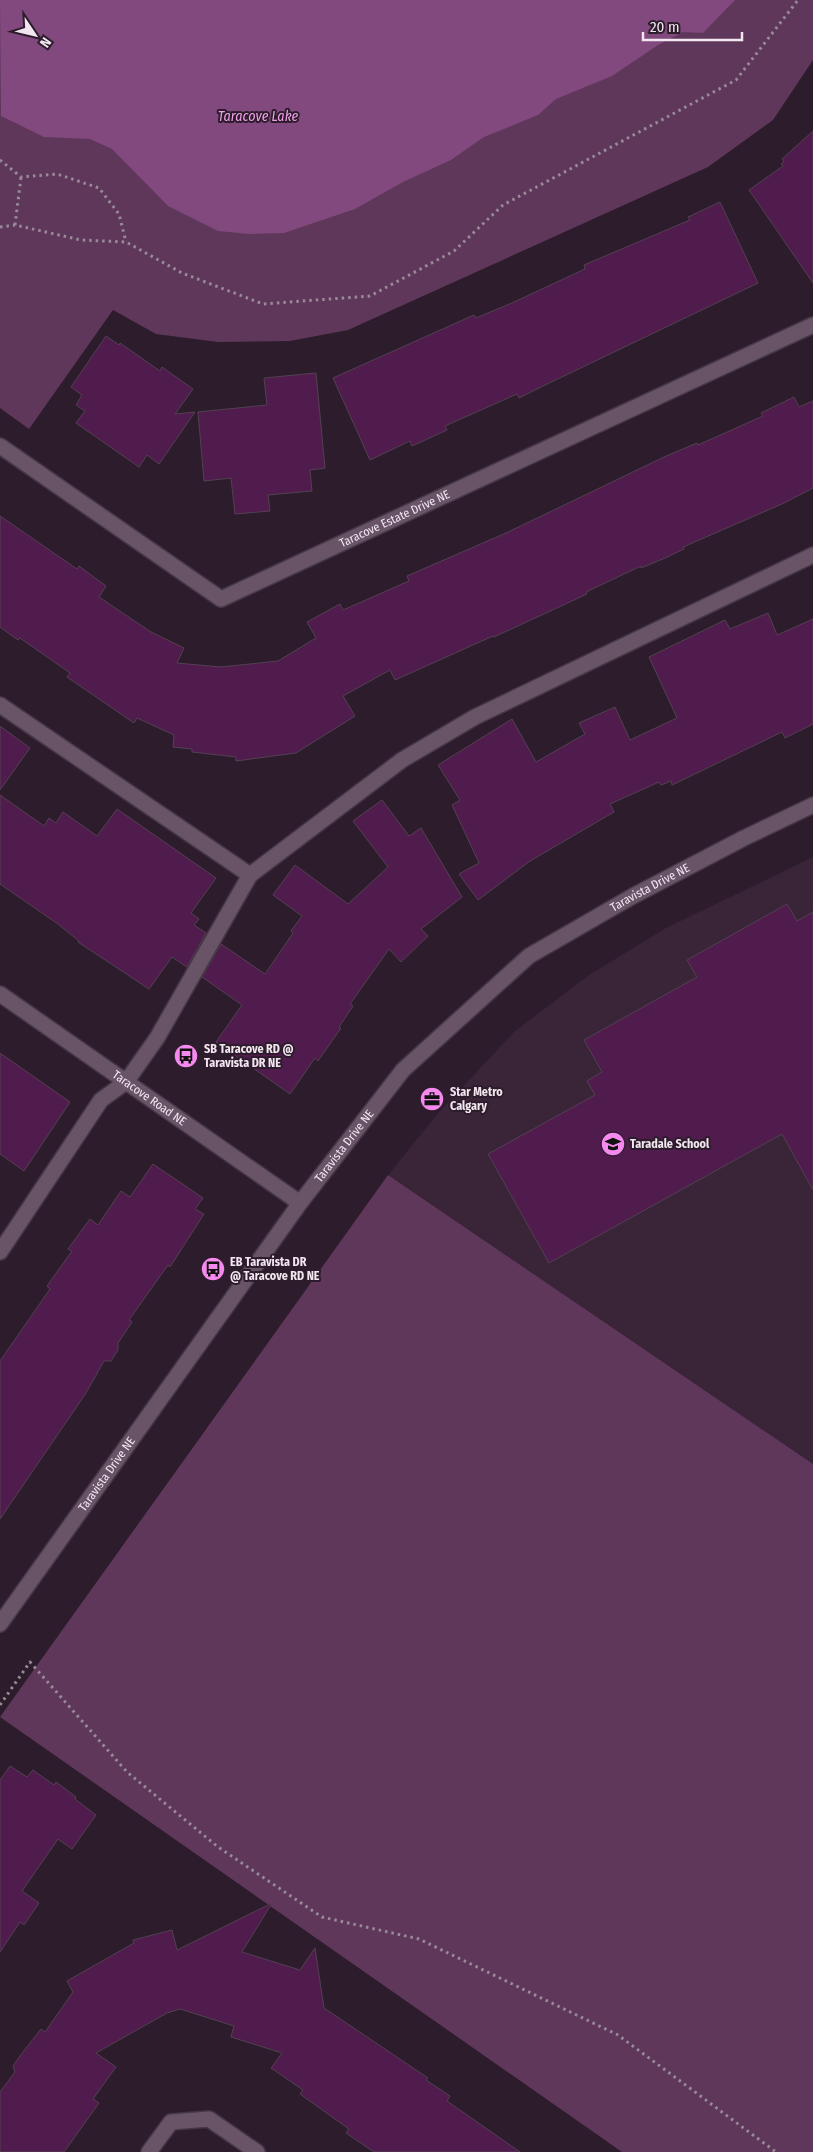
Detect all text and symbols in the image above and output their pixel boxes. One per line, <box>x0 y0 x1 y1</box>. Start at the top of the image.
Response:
north arrow <box>10 10 60 60</box>
scale bar <box>643 10 742 42</box>
text: 20 m <box>650 18 680 36</box>
text: N <box>36 34 55 50</box>
water label: Taracove Lake <box>218 108 299 125</box>
street label: Taracove Estate Drive NE <box>337 487 452 550</box>
street label: Taravista Drive NE <box>608 861 692 915</box>
place label: SB Taracove RD @ Taravista DR NE <box>204 1042 294 1070</box>
bus stop icon: SB Taracove RD @ Taravista DR NE <box>173 1043 199 1069</box>
street label: Taracove Road NE <box>110 1068 189 1129</box>
place label: Star Metro Calgary <box>450 1085 503 1113</box>
office icon: Star Metro Calgary <box>419 1086 445 1112</box>
street label: Taravista Drive NE <box>312 1107 377 1185</box>
school or university icon: Taradale School <box>600 1131 626 1157</box>
place label: Taradale School <box>630 1137 710 1151</box>
place label: EB Taravista DR @ Taracove RD NE <box>230 1255 320 1283</box>
bus stop icon: EB Taravista DR @ Taracove RD NE <box>200 1256 226 1282</box>
street label: Taravista Drive NE <box>76 1434 138 1514</box>

